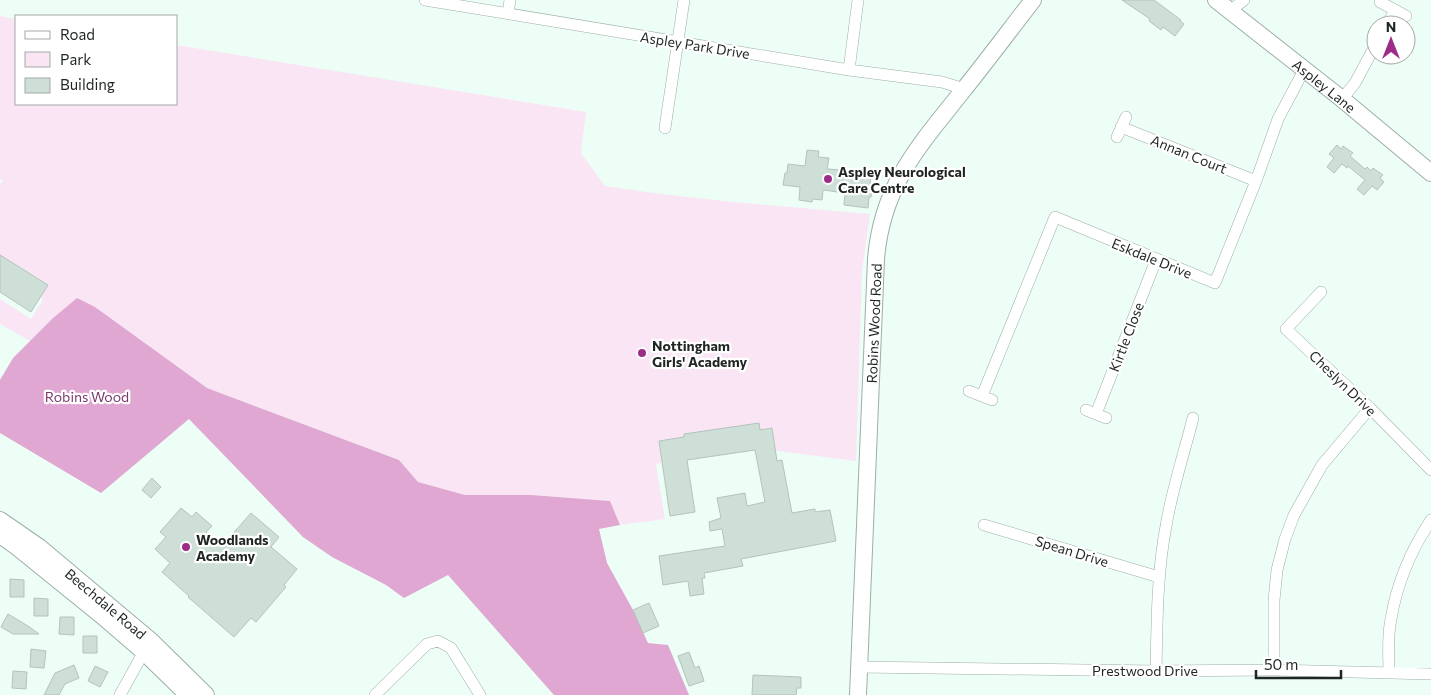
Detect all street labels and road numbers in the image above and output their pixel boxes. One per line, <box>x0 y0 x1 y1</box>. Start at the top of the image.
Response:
street label: Aspley Park Drive <box>639 28 751 62</box>
street label: Aspley Lane <box>1289 55 1359 116</box>
street label: Annan Court <box>1148 131 1230 177</box>
street label: Eskdale Drive <box>1109 234 1195 282</box>
street label: Robins Wood Road <box>862 263 884 384</box>
street label: Kirtle Close <box>1105 300 1147 374</box>
street label: Cheslyn Drive <box>1306 347 1380 419</box>
street label: Spean Drive <box>1033 532 1111 570</box>
street label: Beechdale Road <box>62 564 150 642</box>
street label: Prestwood Drive <box>1092 662 1198 679</box>

